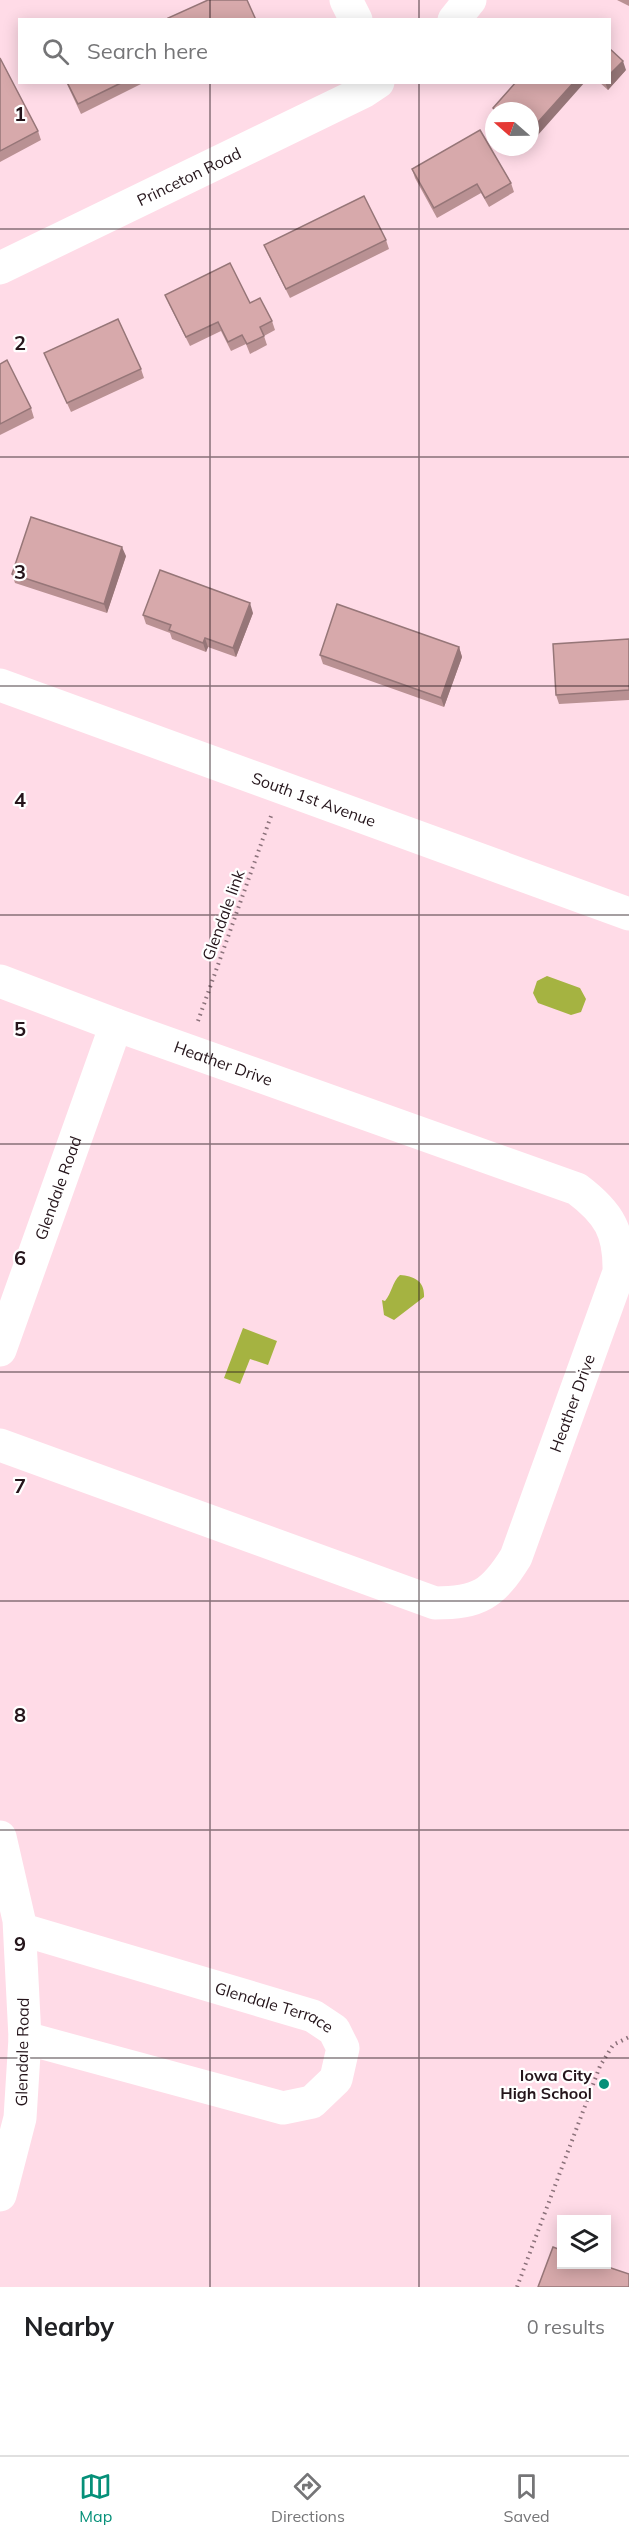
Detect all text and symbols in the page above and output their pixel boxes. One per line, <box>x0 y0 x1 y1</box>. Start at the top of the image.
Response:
search box <box>18 18 611 84</box>
icon: search <box>39 35 72 68</box>
text: Search here <box>87 37 208 65</box>
text: 1 <box>14 101 26 126</box>
north arrow <box>485 102 539 156</box>
street label: Princeton Road <box>134 143 244 210</box>
text: 2 <box>14 330 26 355</box>
text: 3 <box>14 559 26 584</box>
street label: South 1st Avenue <box>249 768 379 831</box>
text: 4 <box>14 787 26 812</box>
street label: Glendale link <box>197 866 249 963</box>
text: 5 <box>14 1016 26 1041</box>
street label: Heather Drive <box>171 1037 275 1090</box>
street label: Glendale Road <box>30 1133 86 1243</box>
text: 6 <box>14 1245 26 1270</box>
street label: Heather Drive <box>545 1351 599 1455</box>
text: 7 <box>14 1473 26 1498</box>
text: 8 <box>14 1702 26 1727</box>
text: 9 <box>14 1931 26 1956</box>
street label: Glendale Terrace <box>213 1977 337 2037</box>
street label: Glendale Road <box>11 1997 33 2107</box>
place label: Iowa City High School <box>500 2065 592 2103</box>
marker: Iowa City High School <box>597 2077 611 2091</box>
map controls <box>557 2215 611 2269</box>
button: layers <box>557 2215 611 2269</box>
text: Nearby <box>24 2310 114 2343</box>
text: 0 results <box>527 2314 605 2339</box>
tab: Map <box>79 2470 112 2526</box>
tab: Directions <box>271 2470 345 2526</box>
tab: Saved <box>504 2470 550 2526</box>

